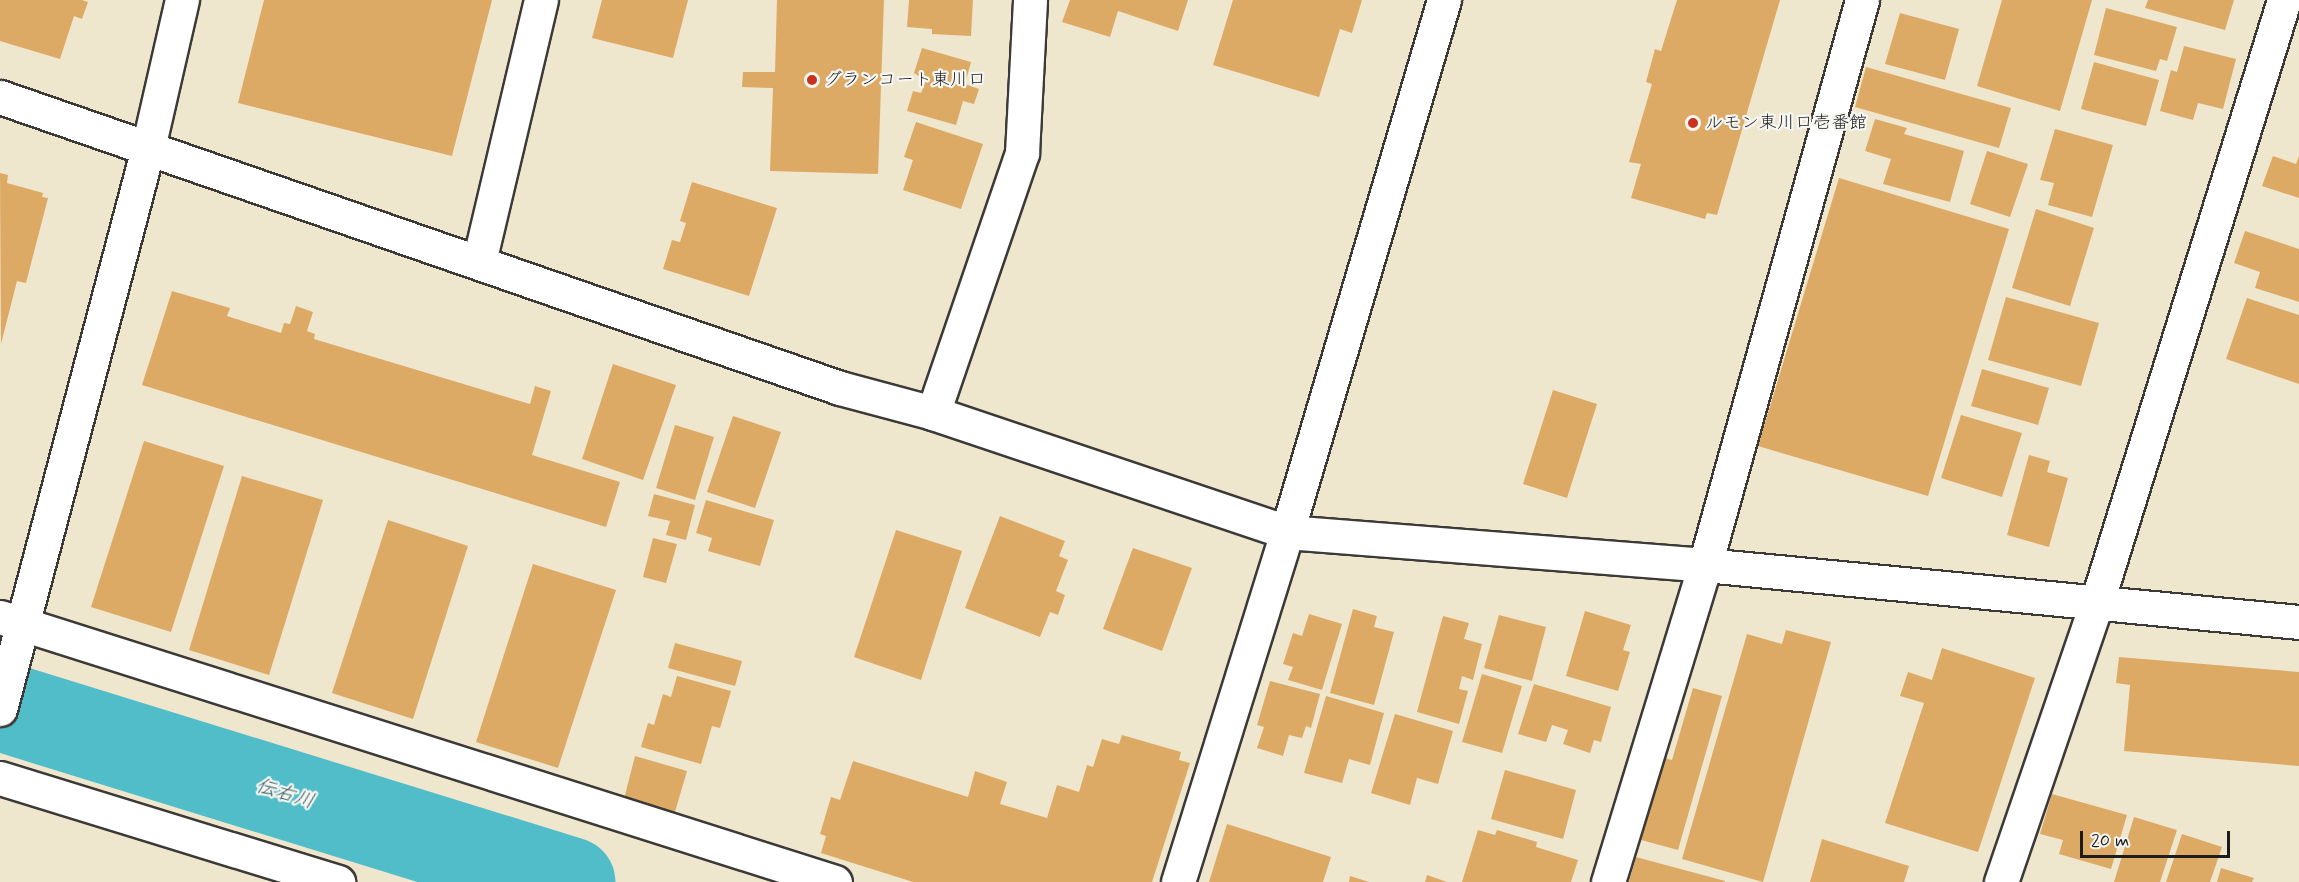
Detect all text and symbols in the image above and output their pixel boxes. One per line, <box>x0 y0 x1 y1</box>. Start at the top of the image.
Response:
place label: グランコート東川口 <box>824 69 986 91</box>
marker: グランコート東川口 <box>805 73 819 87</box>
place label: ルモン東川口壱番館 <box>1705 112 1867 134</box>
marker: ルモン東川口壱番館 <box>1686 116 1700 130</box>
water label: 伝右川 <box>253 774 317 814</box>
scale bar <box>2083 819 2233 857</box>
text: 20 m <box>2091 829 2129 853</box>

